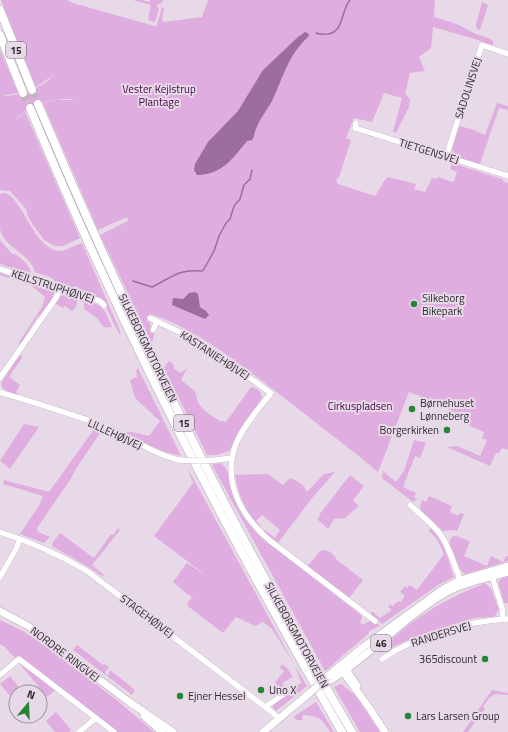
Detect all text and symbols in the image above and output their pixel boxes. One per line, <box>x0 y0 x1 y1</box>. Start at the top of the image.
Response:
road number: 15 <box>6 42 26 58</box>
street label: SADOLINSVEJ <box>451 55 485 121</box>
park label: Vester Kejlstrup Plantage <box>122 81 196 110</box>
street label: TIETGENSVEJ <box>397 134 461 168</box>
street label: KEJLSTRUPHØJVEJ <box>10 265 96 307</box>
place label: Silkeborg Bikepark <box>422 290 465 319</box>
street label: SILKEBORGMOTORVEJEN <box>115 291 181 405</box>
marker: Silkeborg Bikepark <box>409 299 419 309</box>
street label: KASTANIEHØJVEJ <box>177 326 253 384</box>
place label: Børnehuset Lønneberg <box>420 395 474 424</box>
park label: Cirkuspladsen <box>328 398 392 414</box>
marker: Børnehuset Lønneberg <box>407 404 417 414</box>
street label: LILLEHØJVEJ <box>85 415 145 453</box>
road number: 15 <box>174 415 194 431</box>
place label: Borgerkirken <box>380 422 439 438</box>
marker: Borgerkirken <box>442 425 452 435</box>
street label: SILKEBORGMOTORVEJEN <box>261 579 333 691</box>
street label: STAGEHØJVEJ <box>117 590 177 642</box>
street label: RANDERSVEJ <box>409 617 473 651</box>
street label: NORDRE RINGVEJ <box>27 623 103 685</box>
road number: 46 <box>371 635 391 651</box>
place label: 365discount <box>419 651 477 667</box>
marker: 365discount <box>480 654 490 664</box>
place label: Uno X <box>269 682 296 698</box>
north arrow <box>8 684 48 724</box>
marker: Uno X <box>256 685 266 695</box>
text: N <box>25 686 37 703</box>
place label: Ejner Hessel <box>188 688 245 704</box>
marker: Ejner Hessel <box>175 691 185 701</box>
place label: Lars Larsen Group <box>416 708 500 724</box>
marker: Lars Larsen Group <box>403 711 413 721</box>

